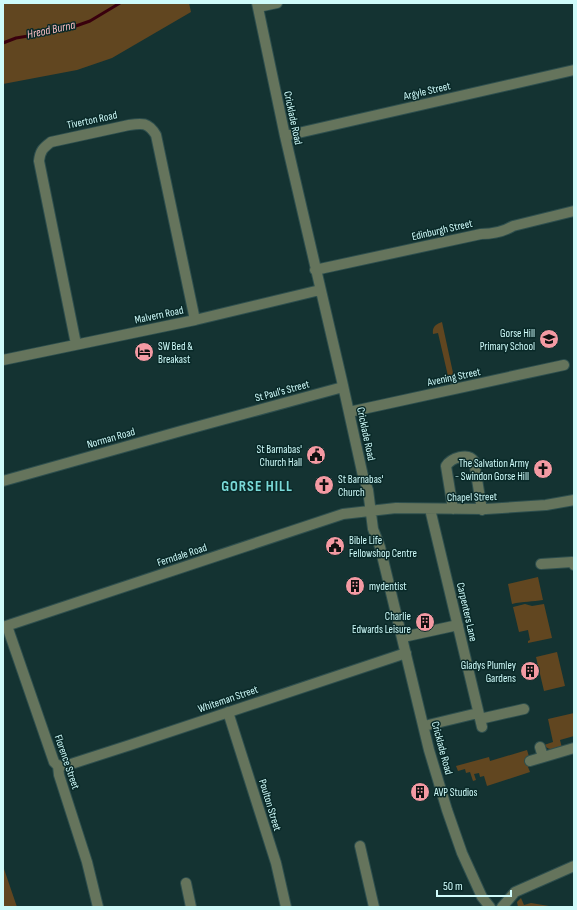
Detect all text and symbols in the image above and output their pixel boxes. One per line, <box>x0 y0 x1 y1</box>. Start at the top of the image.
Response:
water label: Hreod Burna <box>26 18 77 42</box>
street label: Argyle Street <box>401 79 452 103</box>
street label: Cricklade Road <box>281 90 305 146</box>
street label: Tiverton Road <box>66 108 119 132</box>
street label: Edinburgh Street <box>410 217 474 243</box>
street label: Malvern Road <box>134 303 185 326</box>
place label: Gorse Hill Primary School <box>480 327 535 353</box>
school or university icon: Gorse Hill Primary School <box>538 328 560 350</box>
place label: SW Bed & Breakast <box>158 340 193 366</box>
hotel icon: SW Bed & Breakast <box>133 341 155 363</box>
street label: Avening Street <box>425 365 482 389</box>
street label: St Paul's Street <box>253 377 311 405</box>
street label: Cricklade Road <box>354 406 378 462</box>
street label: Norman Road <box>85 425 137 451</box>
place label: St Barnabas' Church Hall <box>256 443 302 469</box>
public building icon: St Barnabas' Church Hall <box>305 444 327 466</box>
place label: The Salvation Army - Swindon Gorse Hill <box>455 457 530 483</box>
church icon: The Salvation Army - Swindon Gorse Hill <box>532 458 554 480</box>
place label: St Barnabas' Church <box>338 473 384 499</box>
church icon: St Barnabas' Church <box>313 474 335 496</box>
district label: GORSE HILL <box>221 477 293 496</box>
street label: Chapel Street <box>447 490 498 504</box>
place label: Bible Life Fellowshop Centre <box>349 534 417 560</box>
public building icon: Bible Life Fellowshop Centre <box>324 535 346 557</box>
street label: Ferndale Road <box>155 541 209 569</box>
building icon: mydentist <box>344 575 366 597</box>
place label: mydentist <box>369 580 407 593</box>
street label: Carpenters Lane <box>454 581 480 643</box>
place label: Charlie Edwards Leisure <box>352 610 411 636</box>
building icon: Charlie Edwards Leisure <box>414 611 436 633</box>
place label: Gladys Plumley Gardens <box>461 659 517 685</box>
building icon: Gladys Plumley Gardens <box>519 660 541 682</box>
street label: Whiteman Street <box>196 682 260 715</box>
street label: Cricklade Road <box>429 720 455 776</box>
street label: Florence Street <box>52 733 83 792</box>
street label: Poulton Street <box>256 778 284 833</box>
building icon: AVP Studios <box>409 781 431 803</box>
place label: AVP Studios <box>433 786 478 799</box>
scale bar <box>437 872 511 898</box>
text: 50 m <box>443 879 463 894</box>

